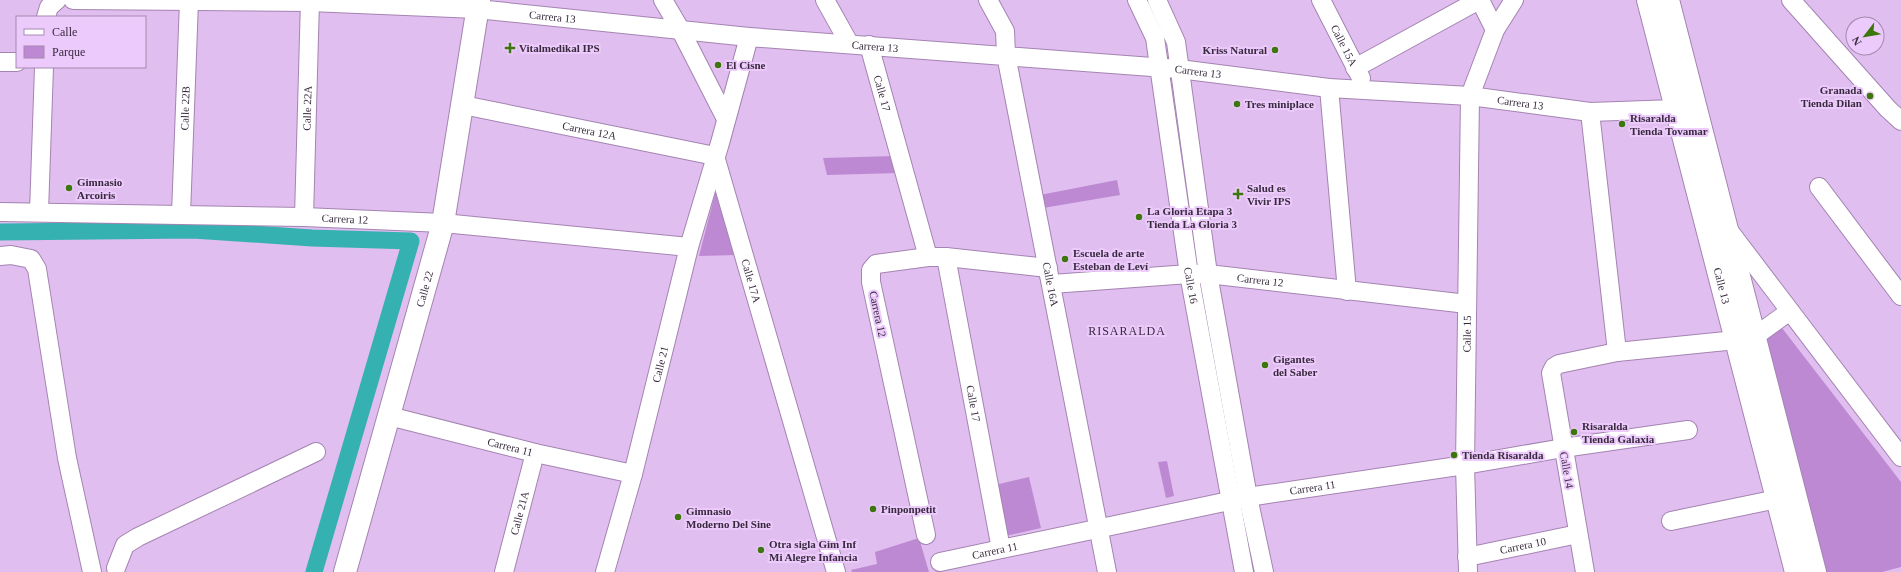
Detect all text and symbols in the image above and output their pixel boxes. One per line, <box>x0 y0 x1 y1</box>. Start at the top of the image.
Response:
street label: Carrera 13 <box>529 8 577 25</box>
legend <box>16 16 146 68</box>
north arrow <box>1845 16 1885 56</box>
street label: Calle 15A <box>1329 23 1360 68</box>
text: Calle <box>52 25 77 39</box>
text: N <box>1849 35 1864 48</box>
street label: Carrera 13 <box>851 39 899 54</box>
marker: Vitalmedikal IPS <box>504 42 516 54</box>
place label: Vitalmedikal IPS <box>519 42 600 54</box>
place label: Kriss Natural <box>1203 44 1267 56</box>
text: Parque <box>52 45 85 59</box>
marker: Kriss Natural <box>1270 45 1280 55</box>
place label: El Cisne <box>726 59 766 71</box>
marker: El Cisne <box>713 60 723 70</box>
street label: Carrera 13 <box>1174 63 1223 80</box>
street label: Calle 17 <box>872 74 893 113</box>
place label: Granada Tienda Dilan <box>1801 84 1862 109</box>
street label: Calle 22A <box>300 85 314 131</box>
street label: Calle 22B <box>178 86 192 130</box>
marker: Granada Tienda Dilan <box>1865 91 1875 101</box>
street label: Carrera 13 <box>1496 94 1545 112</box>
place label: Tres miniplace <box>1245 98 1314 110</box>
marker: Tres miniplace <box>1232 99 1242 109</box>
place label: Risaralda Tienda Tovamar <box>1630 112 1708 137</box>
street label: Carrera 12A <box>561 119 617 142</box>
marker: Risaralda Tienda Tovamar <box>1617 119 1627 129</box>
place label: Gimnasio Arcoiris <box>77 176 123 201</box>
place label: Salud es Vivir IPS <box>1247 182 1291 207</box>
marker: Gimnasio Arcoiris <box>64 183 74 193</box>
marker: Salud es Vivir IPS <box>1232 188 1244 200</box>
place label: La Gloria Etapa 3 Tienda La Gloria 3 <box>1147 205 1237 230</box>
street label: Carrera 12 <box>321 212 369 226</box>
marker: La Gloria Etapa 3 Tienda La Gloria 3 <box>1134 212 1144 222</box>
place label: Escuela de arte Esteban de Leví <box>1073 247 1149 272</box>
marker: Escuela de arte Esteban de Leví <box>1060 254 1070 264</box>
street label: Calle 17A <box>739 258 763 304</box>
street label: Calle 16A <box>1041 261 1061 308</box>
street label: Calle 16 <box>1182 266 1200 305</box>
street label: Calle 13 <box>1711 266 1732 305</box>
street label: Calle 22 <box>414 270 435 308</box>
street label: Carrera 12 <box>1236 271 1284 289</box>
street label: Carrera 12 <box>867 290 889 338</box>
street label: Calle 15 <box>1461 315 1473 353</box>
district label: RISARALDA <box>1088 324 1166 338</box>
street label: Calle 21 <box>650 345 670 384</box>
place label: Gigantes del Saber <box>1273 353 1317 378</box>
marker: Gigantes del Saber <box>1260 360 1270 370</box>
street label: Calle 17 <box>964 384 983 423</box>
place label: Risaralda Tienda Galaxia <box>1582 420 1655 445</box>
marker: Risaralda Tienda Galaxia <box>1569 427 1579 437</box>
street label: Carrera 11 <box>486 435 534 458</box>
place label: Tienda Risaralda <box>1462 449 1544 461</box>
marker: Tienda Risaralda <box>1449 450 1459 460</box>
street label: Calle 14 <box>1558 451 1576 490</box>
street label: Carrera 11 <box>1289 478 1336 497</box>
street label: Calle 21A <box>508 490 531 536</box>
place label: Pinponpetit <box>881 503 936 515</box>
marker: Pinponpetit <box>868 504 878 514</box>
place label: Gimnasio Moderno Del Sine <box>686 505 771 530</box>
marker: Gimnasio Moderno Del Sine <box>673 512 683 522</box>
street label: Carrera 10 <box>1499 535 1547 556</box>
place label: Otra sigla Gim Inf Mi Alegre Infancia <box>769 538 858 563</box>
street label: Carrera 11 <box>971 540 1019 561</box>
marker: Otra sigla Gim Inf Mi Alegre Infancia <box>756 545 766 555</box>

